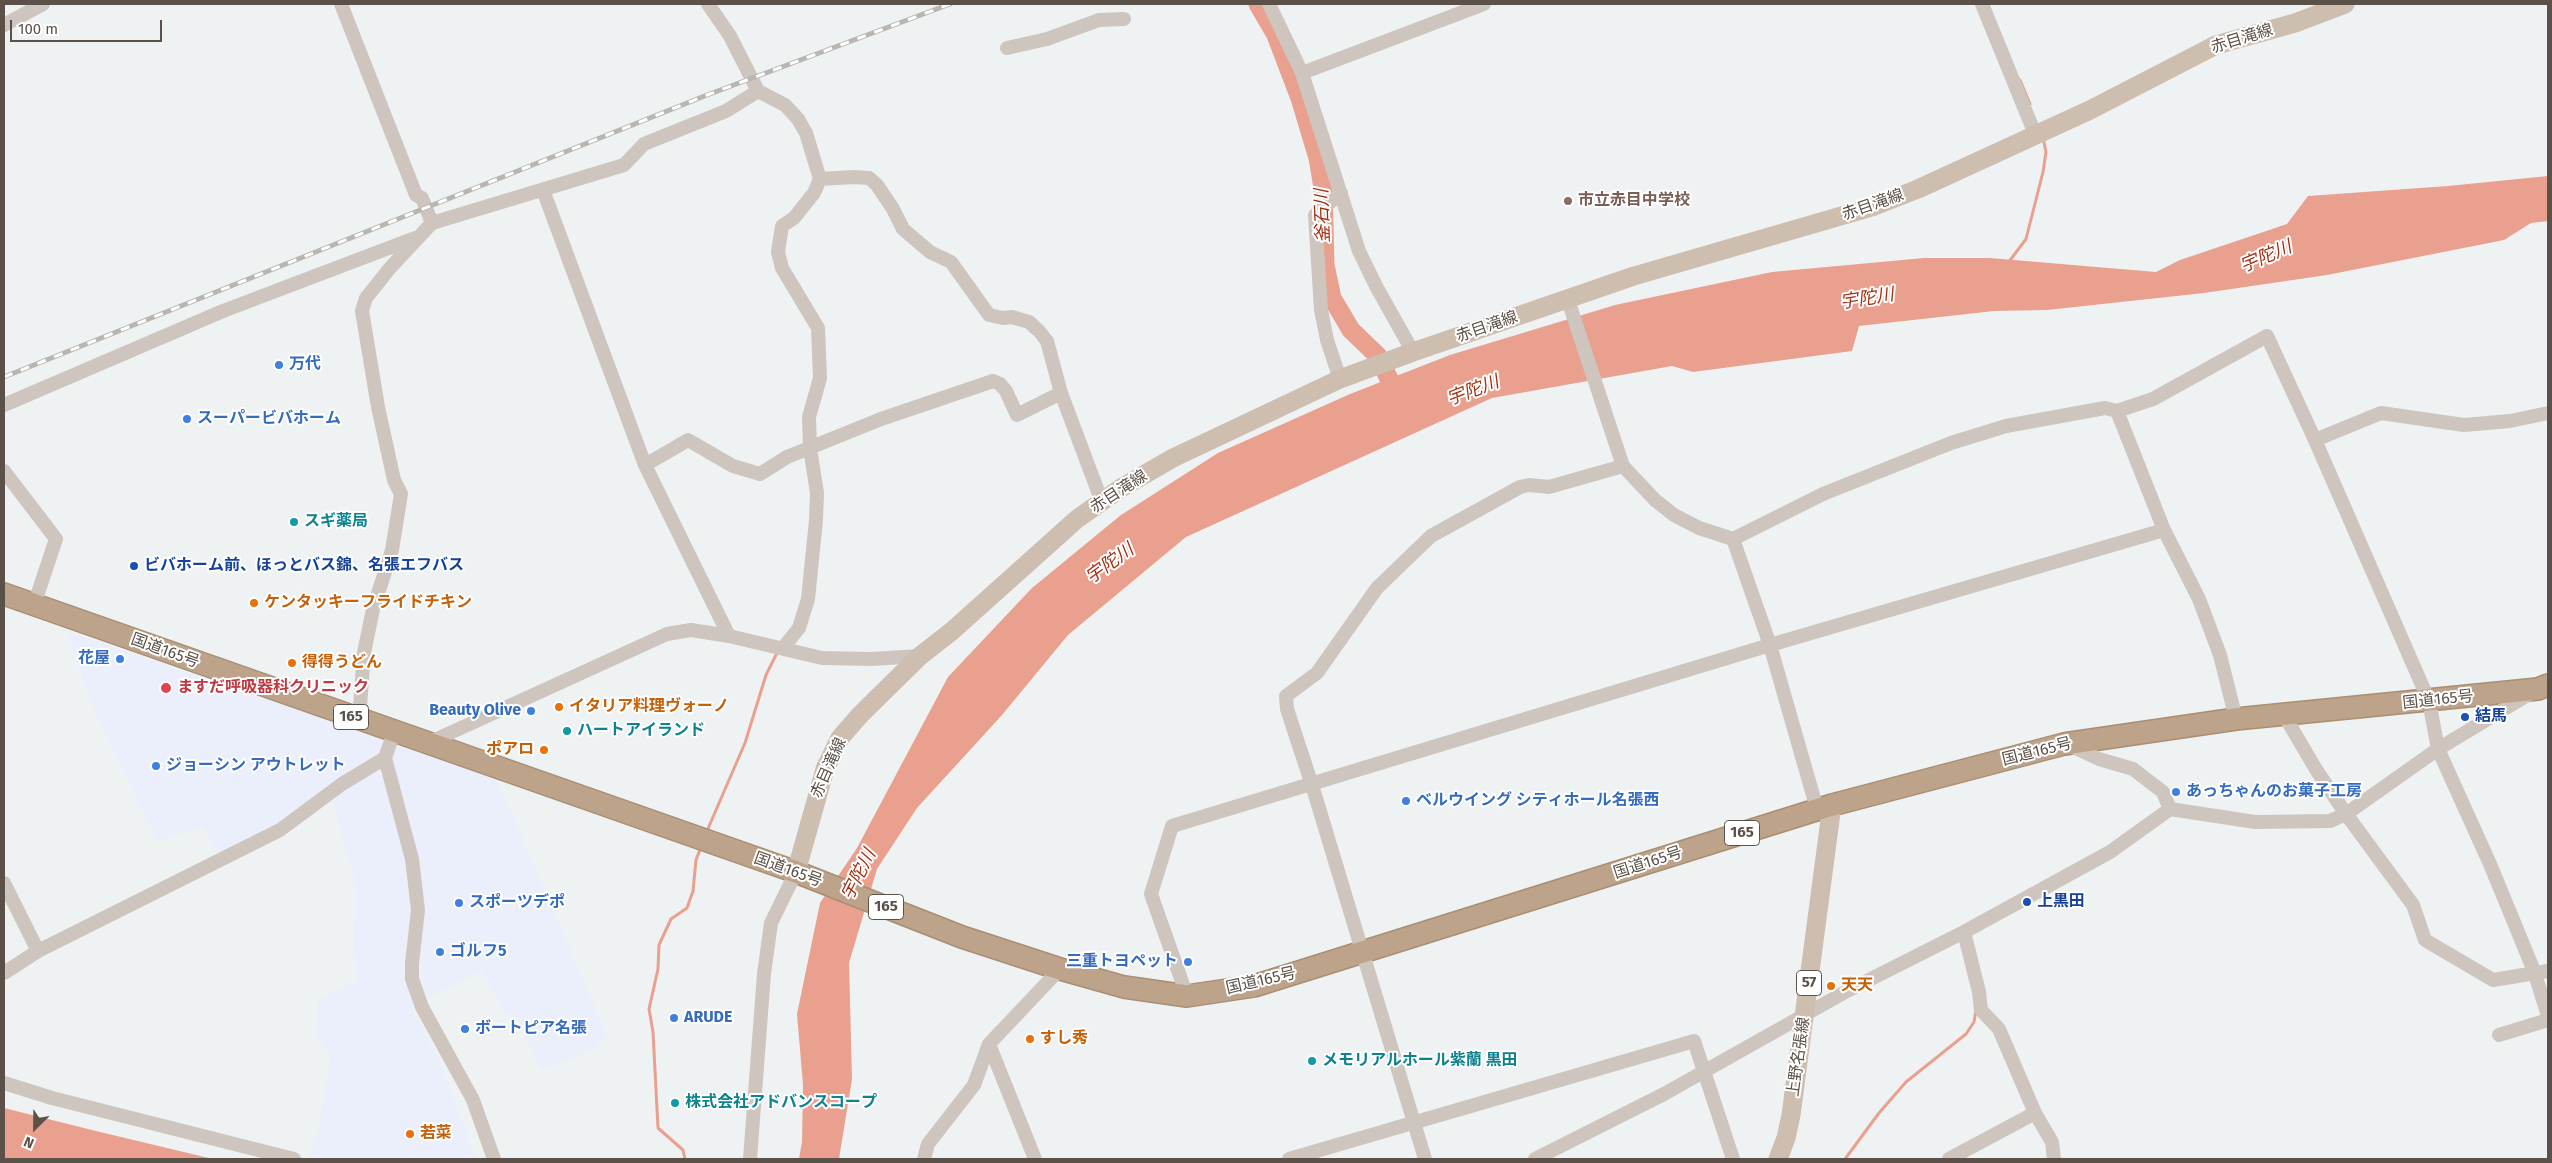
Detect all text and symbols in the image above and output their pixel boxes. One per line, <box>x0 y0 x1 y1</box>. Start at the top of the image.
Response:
scale bar <box>12 10 165 42</box>
text: 100 m <box>18 20 58 38</box>
street label: 赤目滝線 <box>2209 20 2275 58</box>
street label: 赤目滝線 <box>1840 186 1906 224</box>
water label: 釜石川 <box>1311 189 1335 243</box>
place label: 市立赤目中学校 <box>1578 191 1690 211</box>
marker: 市立赤目中学校 <box>1562 195 1574 207</box>
water label: 宇陀川 <box>2237 237 2295 277</box>
water label: 宇陀川 <box>1839 284 1895 314</box>
street label: 赤目滝線 <box>1454 308 1520 346</box>
place label: 万代 <box>289 355 321 375</box>
marker: 万代 <box>273 359 285 371</box>
water label: 宇陀川 <box>1444 371 1502 411</box>
place label: スーパービバホーム <box>197 409 341 429</box>
marker: スーパービバホーム <box>181 413 193 425</box>
street label: 赤目滝線 <box>1087 467 1151 517</box>
place label: スギ薬局 <box>304 512 368 532</box>
marker: スギ薬局 <box>288 516 300 528</box>
water label: 宇陀川 <box>1082 539 1138 589</box>
place label: ビバホーム前、ほっとバス錦、名張エフバス <box>144 556 464 576</box>
marker: ビバホーム前、ほっとバス錦、名張エフバス <box>128 560 140 572</box>
place label: ケンタッキーフライドチキン <box>264 593 472 613</box>
marker: ケンタッキーフライドチキン <box>248 597 260 609</box>
street label: 国道165号 <box>128 630 202 672</box>
place label: 花屋 <box>78 649 110 669</box>
marker: 花屋 <box>114 653 126 665</box>
place label: 得得うどん <box>302 653 382 673</box>
marker: 得得うどん <box>286 657 298 669</box>
place label: ますだ呼吸器科クリニック <box>177 678 369 698</box>
marker: ますだ呼吸器科クリニック <box>159 681 173 695</box>
street label: 国道165号 <box>2401 687 2475 713</box>
place label: イタリア料理ヴォーノ <box>569 697 729 717</box>
place label: Beauty Olive <box>429 701 521 721</box>
marker: イタリア料理ヴォーノ <box>553 701 565 713</box>
road number: 165 <box>334 704 368 730</box>
marker: Beauty Olive <box>525 705 537 717</box>
place label: 結馬 <box>2475 707 2507 727</box>
marker: 結馬 <box>2459 711 2471 723</box>
place label: ハートアイランド <box>577 721 705 741</box>
marker: ハートアイランド <box>561 725 573 737</box>
street label: 国道165号 <box>2000 734 2074 770</box>
street label: 赤目滝線 <box>807 735 851 801</box>
place label: ポアロ <box>486 740 534 760</box>
marker: ポアロ <box>538 744 550 756</box>
place label: ジョーシン アウトレット <box>166 756 346 776</box>
marker: ジョーシン アウトレット <box>150 760 162 772</box>
place label: あっちゃんのお菓子工房 <box>2186 782 2362 802</box>
marker: あっちゃんのお菓子工房 <box>2170 786 2182 798</box>
place label: ベルウイング シティホール名張西 <box>1416 791 1660 811</box>
marker: ベルウイング シティホール名張西 <box>1400 795 1412 807</box>
road number: 165 <box>1724 820 1760 846</box>
street label: 国道165号 <box>1611 843 1685 883</box>
water label: 宇陀川 <box>837 846 881 904</box>
street label: 国道165号 <box>751 849 825 891</box>
place label: 上黒田 <box>2037 892 2085 912</box>
place label: スポーツデポ <box>469 893 565 913</box>
road number: 165 <box>868 894 904 920</box>
marker: 上黒田 <box>2021 896 2033 908</box>
marker: スポーツデポ <box>453 897 465 909</box>
place label: ゴルフ5 <box>450 942 507 962</box>
marker: ゴルフ5 <box>434 946 446 958</box>
place label: 三重トヨペット <box>1066 952 1178 972</box>
marker: 三重トヨペット <box>1182 956 1194 968</box>
street label: 国道165号 <box>1224 964 1298 998</box>
road number: 57 <box>1796 970 1822 996</box>
place label: 天天 <box>1841 976 1873 996</box>
marker: 天天 <box>1825 980 1837 992</box>
place label: ARUDE <box>684 1008 732 1028</box>
marker: ARUDE <box>668 1012 680 1024</box>
street label: 上野名張線 <box>1784 1016 1814 1098</box>
place label: ボートピア名張 <box>475 1019 587 1039</box>
marker: ボートピア名張 <box>459 1023 471 1035</box>
place label: すし秀 <box>1040 1029 1088 1049</box>
marker: すし秀 <box>1024 1033 1036 1045</box>
place label: メモリアルホール紫蘭 黒田 <box>1322 1051 1518 1071</box>
marker: メモリアルホール紫蘭 黒田 <box>1306 1055 1318 1067</box>
place label: 株式会社アドバンスコープ <box>685 1093 877 1113</box>
marker: 株式会社アドバンスコープ <box>669 1097 681 1109</box>
north arrow <box>10 1103 60 1153</box>
place label: 若菜 <box>420 1124 452 1144</box>
marker: 若菜 <box>404 1128 416 1140</box>
text: N <box>21 1133 37 1152</box>

